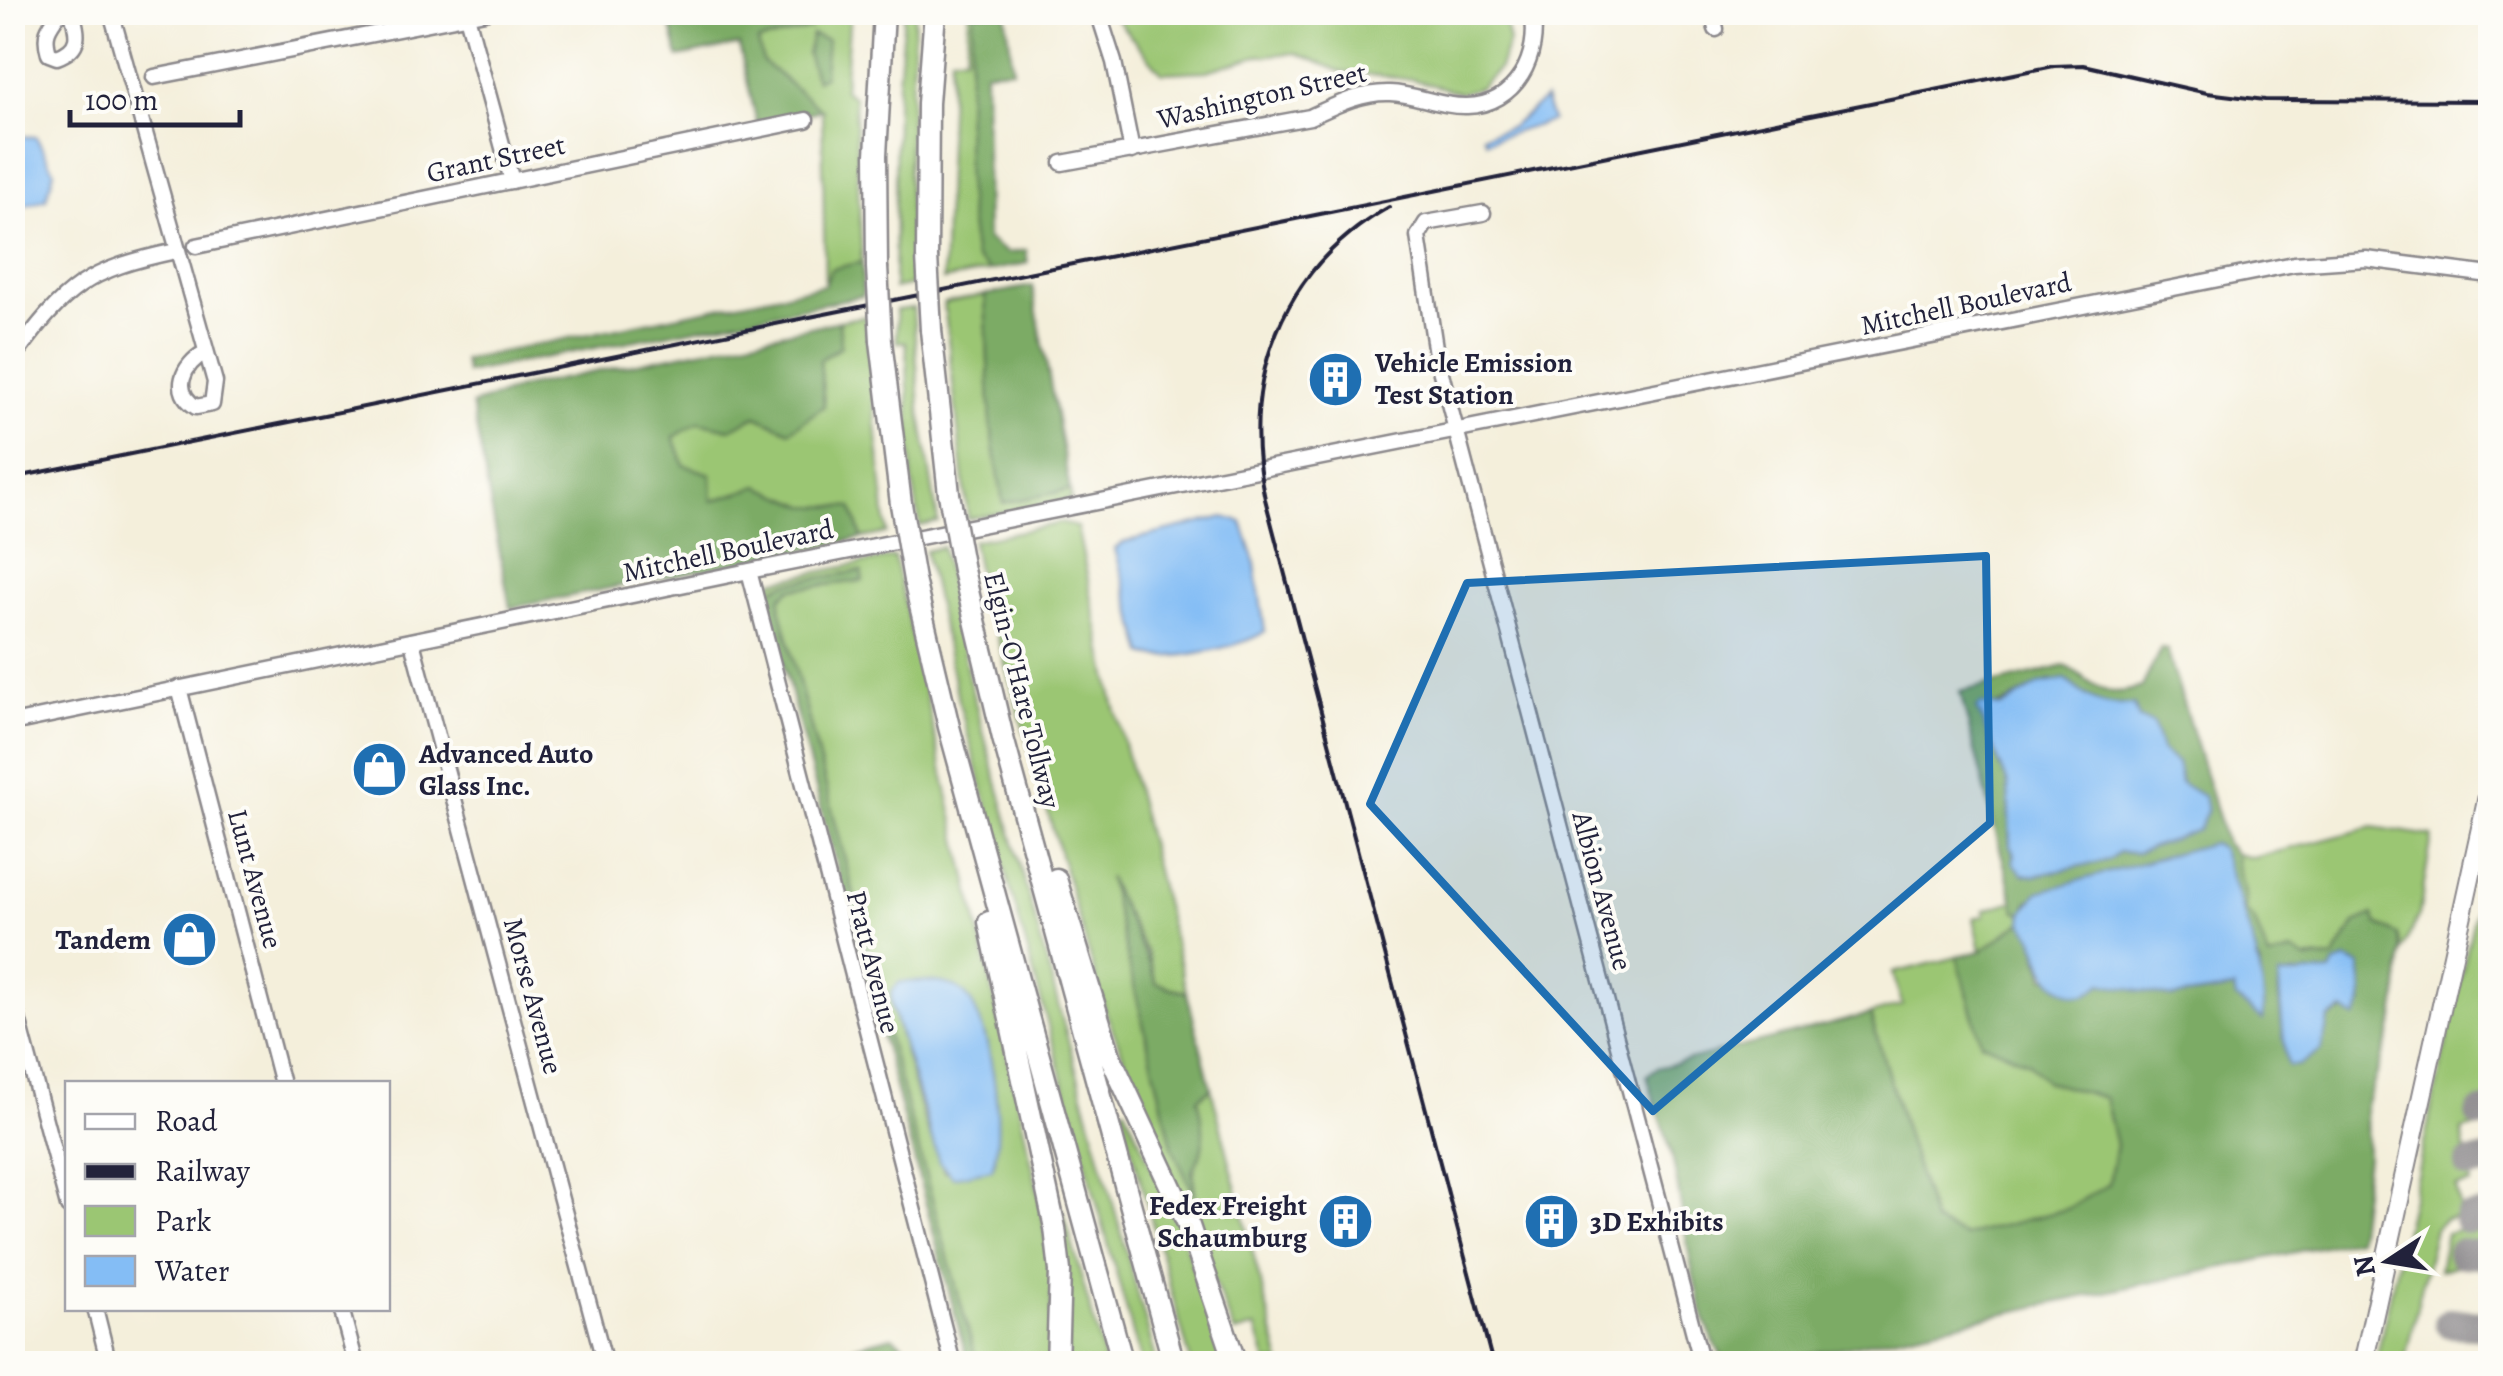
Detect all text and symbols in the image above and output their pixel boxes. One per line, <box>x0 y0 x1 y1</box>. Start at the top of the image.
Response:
street label: Washington Street <box>1153 53 1370 139</box>
scale bar <box>70 65 240 127</box>
text: 100 m <box>85 80 158 120</box>
street label: Grant Street <box>423 126 569 192</box>
street label: Mitchell Boulevard <box>1857 263 2076 345</box>
place label: Vehicle Emission Test Station <box>1374 344 1573 414</box>
building icon: Vehicle Emission Test Station <box>1306 349 1366 409</box>
street label: Mitchell Boulevard <box>619 510 838 592</box>
street label: Elgin-O'Hare Tollway <box>974 568 1070 813</box>
place label: Advanced Auto Glass Inc. <box>418 735 593 805</box>
shop icon: Advanced Auto Glass Inc. <box>350 740 410 800</box>
street label: Lunt Avenue <box>218 805 292 953</box>
street label: Albion Avenue <box>1562 806 1641 975</box>
street label: Pratt Avenue <box>837 887 909 1037</box>
shop icon: Tandem <box>160 910 220 970</box>
street label: Morse Avenue <box>494 914 572 1078</box>
place label: Tandem <box>55 921 151 959</box>
legend <box>65 1081 390 1311</box>
text: Road <box>155 1101 218 1141</box>
text: Railway <box>155 1151 251 1191</box>
place label: Fedex Freight Schaumburg <box>1149 1187 1308 1257</box>
building icon: Fedex Freight Schaumburg <box>1316 1192 1376 1252</box>
building icon: 3D Exhibits <box>1521 1192 1581 1252</box>
text: Park <box>155 1201 211 1241</box>
place label: 3D Exhibits <box>1590 1203 1724 1241</box>
north arrow <box>2338 1211 2438 1311</box>
text: Water <box>154 1251 229 1291</box>
text: N <box>2344 1252 2385 1280</box>

